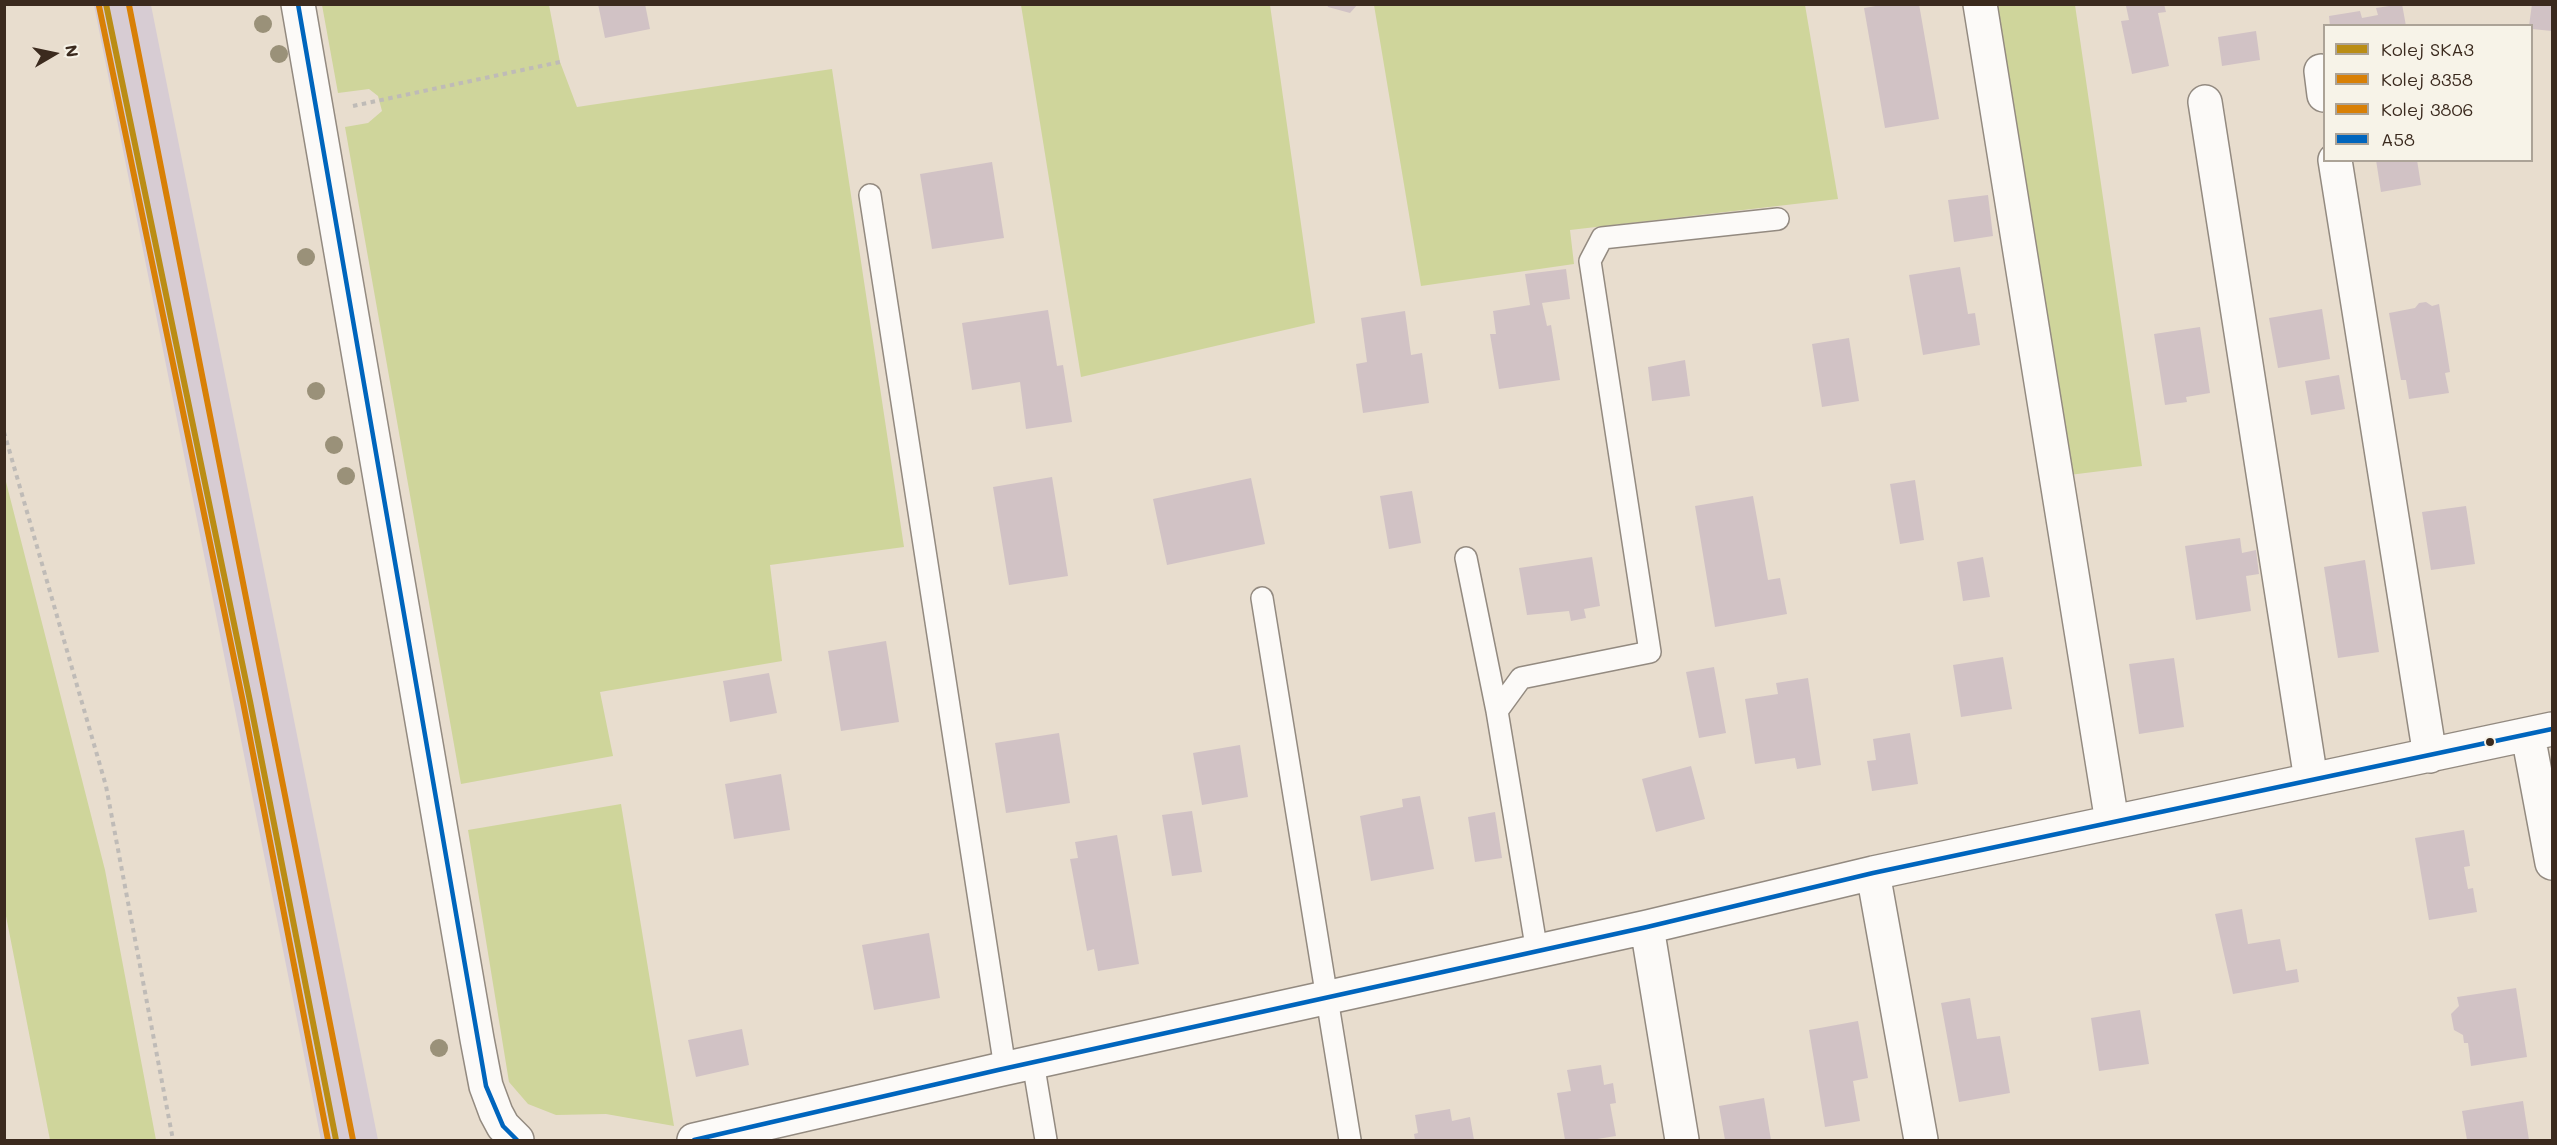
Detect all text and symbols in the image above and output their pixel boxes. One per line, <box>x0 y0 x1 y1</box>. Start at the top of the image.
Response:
north arrow <box>24 24 84 84</box>
legend <box>2323 24 2533 162</box>
text: Kolej SKA3 <box>2381 37 2474 61</box>
text: N <box>61 43 84 59</box>
text: Kolej 8358 <box>2381 67 2473 91</box>
text: Kolej 3806 <box>2381 97 2473 121</box>
text: A58 <box>2381 127 2415 151</box>
unlabelled marker <box>2484 736 2496 748</box>

